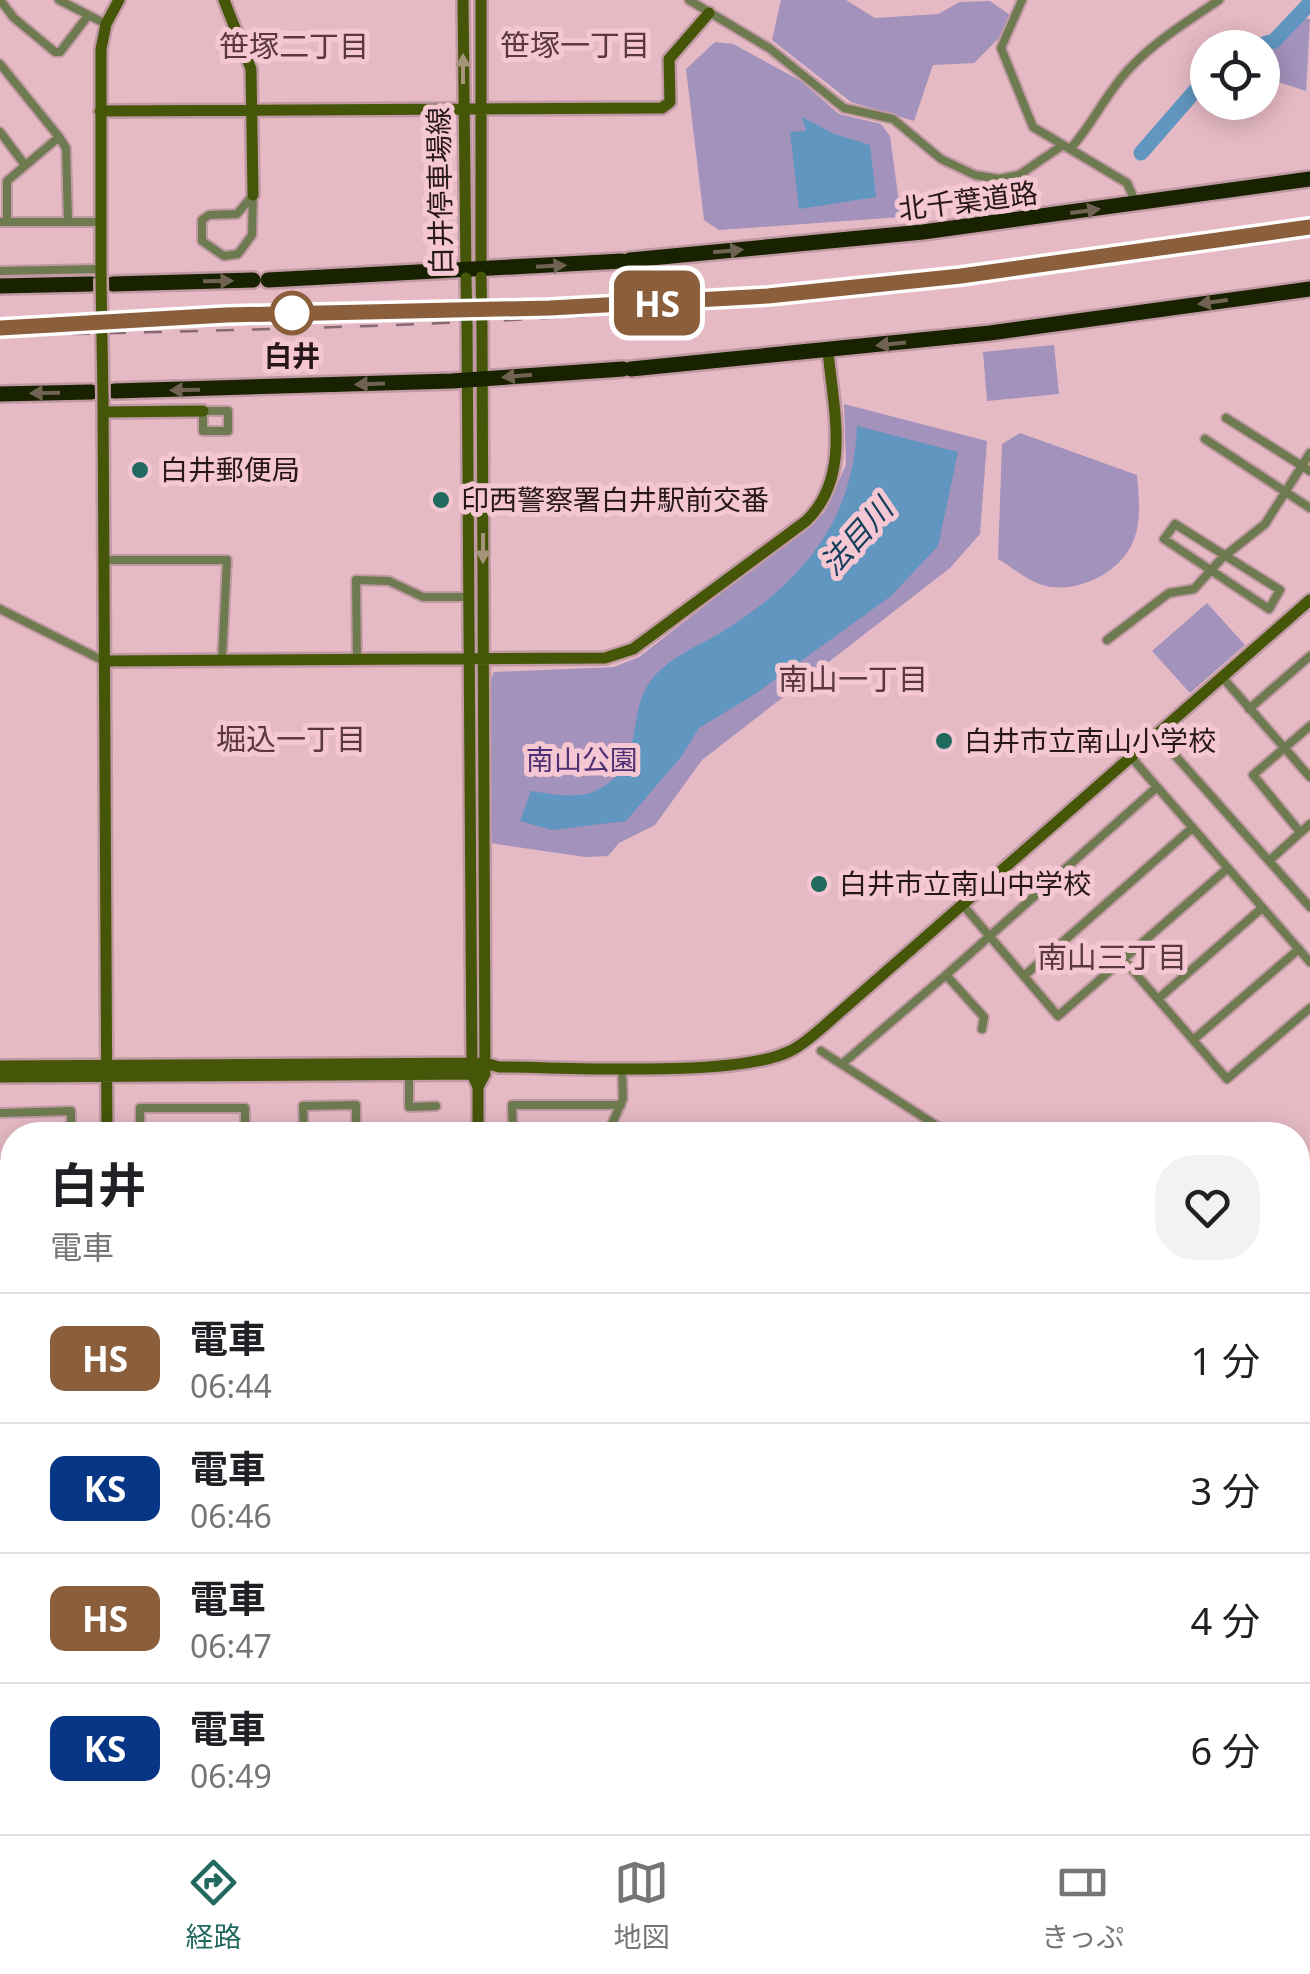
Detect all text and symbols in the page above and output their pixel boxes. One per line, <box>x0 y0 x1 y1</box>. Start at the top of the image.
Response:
district label: 笹塚一丁目 <box>500 24 650 65</box>
district label: 笹塚二丁目 <box>219 25 369 66</box>
map controls <box>1190 30 1280 120</box>
button: locate <box>1190 30 1280 120</box>
one-way arrow <box>455 53 471 85</box>
street label: 白井停車場線 <box>419 107 459 275</box>
street label: 北千葉道路 <box>896 173 1040 227</box>
one-way arrow <box>1070 203 1102 219</box>
one-way arrow <box>712 243 744 259</box>
one-way arrow <box>536 258 568 274</box>
line badge: HS <box>612 270 702 336</box>
one-way arrow <box>202 272 234 288</box>
text: HS <box>634 280 680 327</box>
marker: 白井 <box>271 292 313 334</box>
one-way arrow <box>1197 295 1229 311</box>
place label: 白井 <box>264 336 320 374</box>
one-way arrow <box>875 336 907 352</box>
one-way arrow <box>501 369 532 385</box>
one-way arrow <box>354 376 385 392</box>
one-way arrow <box>168 382 200 398</box>
one-way arrow <box>29 385 61 401</box>
place label: 白井郵便局 <box>160 450 300 488</box>
marker: 白井郵便局 <box>129 459 151 481</box>
place label: 印西警察署白井駅前交番 <box>461 480 769 518</box>
water label: 法目川 <box>811 487 903 583</box>
marker: 印西警察署白井駅前交番 <box>430 489 452 511</box>
one-way arrow <box>475 533 491 565</box>
district label: 南山一丁目 <box>778 658 928 699</box>
district label: 堀込一丁目 <box>216 718 366 759</box>
place label: 白井市立南山小学校 <box>964 721 1216 759</box>
marker: 白井市立南山小学校 <box>933 730 955 752</box>
park label: 南山公園 <box>526 740 638 778</box>
place label: 白井市立南山中学校 <box>839 864 1091 902</box>
marker: 白井市立南山中学校 <box>808 873 830 895</box>
district label: 南山三丁目 <box>1037 936 1187 977</box>
text: 白井 <box>50 1152 146 1217</box>
button: heart <box>1155 1155 1260 1260</box>
text: 電車 <box>50 1225 114 1268</box>
text: 電車 <box>190 1312 266 1364</box>
text: 1 分 <box>1190 1334 1260 1386</box>
text: HS <box>82 1335 128 1382</box>
text: 06:44 <box>190 1364 272 1407</box>
text: 電車 <box>190 1442 266 1494</box>
text: 3 分 <box>1190 1464 1260 1516</box>
text: KS <box>84 1465 126 1512</box>
text: 06:46 <box>190 1494 272 1537</box>
text: 電車 <box>190 1572 266 1624</box>
text: 4 分 <box>1190 1594 1260 1646</box>
text: HS <box>82 1595 128 1642</box>
text: 06:47 <box>190 1624 272 1667</box>
text: 電車 <box>190 1702 266 1754</box>
text: 6 分 <box>1190 1724 1260 1776</box>
text: KS <box>84 1725 126 1772</box>
text: 06:49 <box>190 1754 272 1797</box>
tab: 経路 <box>186 1855 242 1955</box>
tab: 地図 <box>614 1855 670 1955</box>
tab: きっぷ <box>1041 1855 1124 1955</box>

